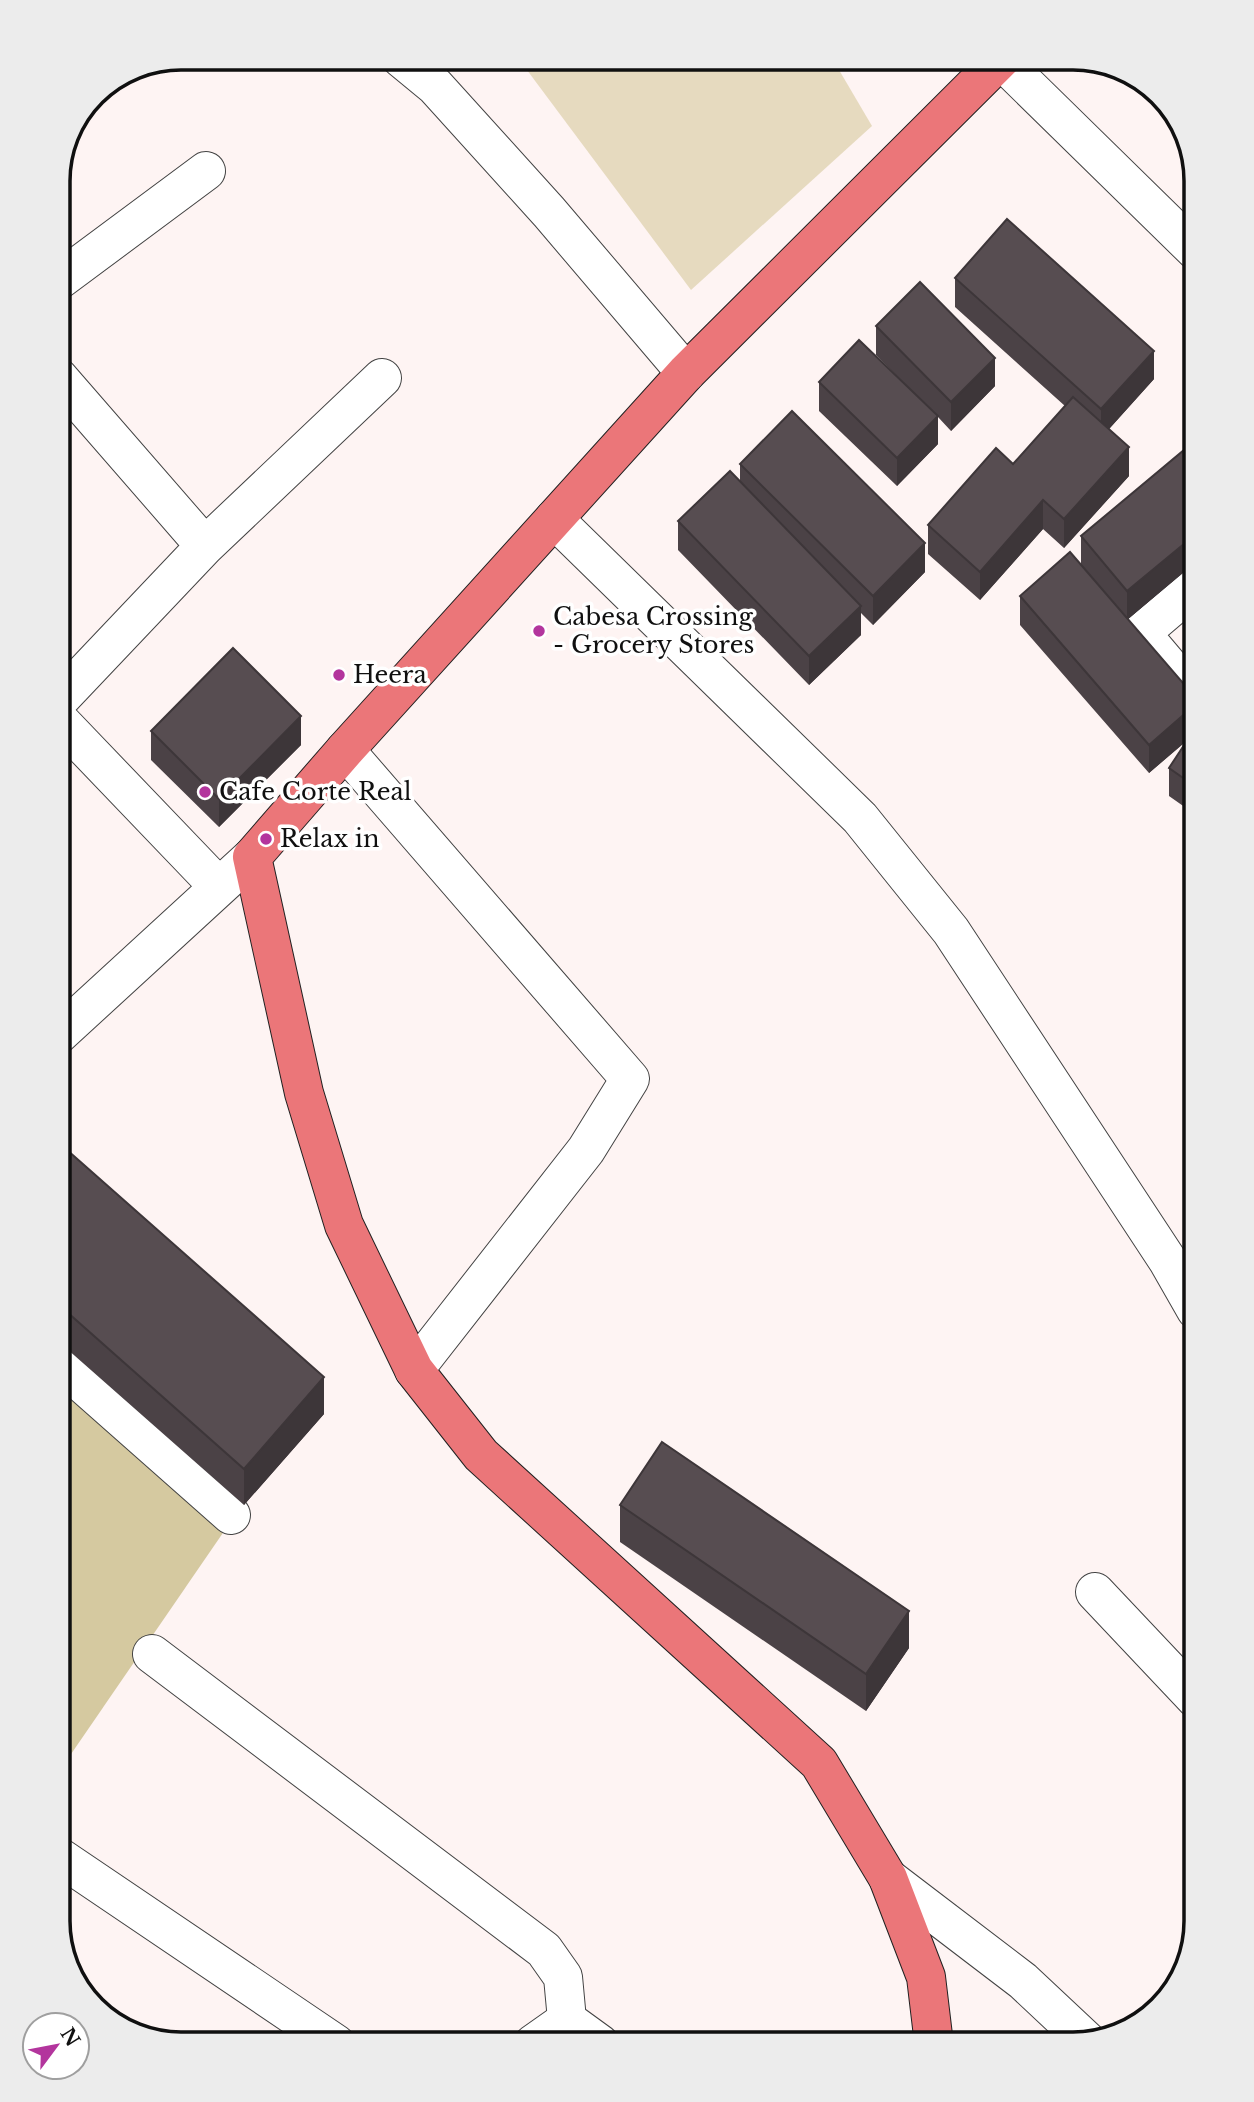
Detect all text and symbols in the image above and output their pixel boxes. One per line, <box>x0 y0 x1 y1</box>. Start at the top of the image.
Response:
place label: Cabesa Crossing - Grocery Stores <box>553 602 754 659</box>
marker: Cabesa Crossing - Grocery Stores <box>531 623 547 639</box>
place label: Heera <box>353 660 428 689</box>
marker: Heera <box>331 667 347 683</box>
place label: Cafe Corte Real <box>219 777 412 806</box>
marker: Cafe Corte Real <box>197 784 213 800</box>
place label: Relax in <box>280 824 380 853</box>
marker: Relax in <box>258 831 274 847</box>
north arrow <box>21 2011 91 2081</box>
text: N <box>56 2024 85 2051</box>

